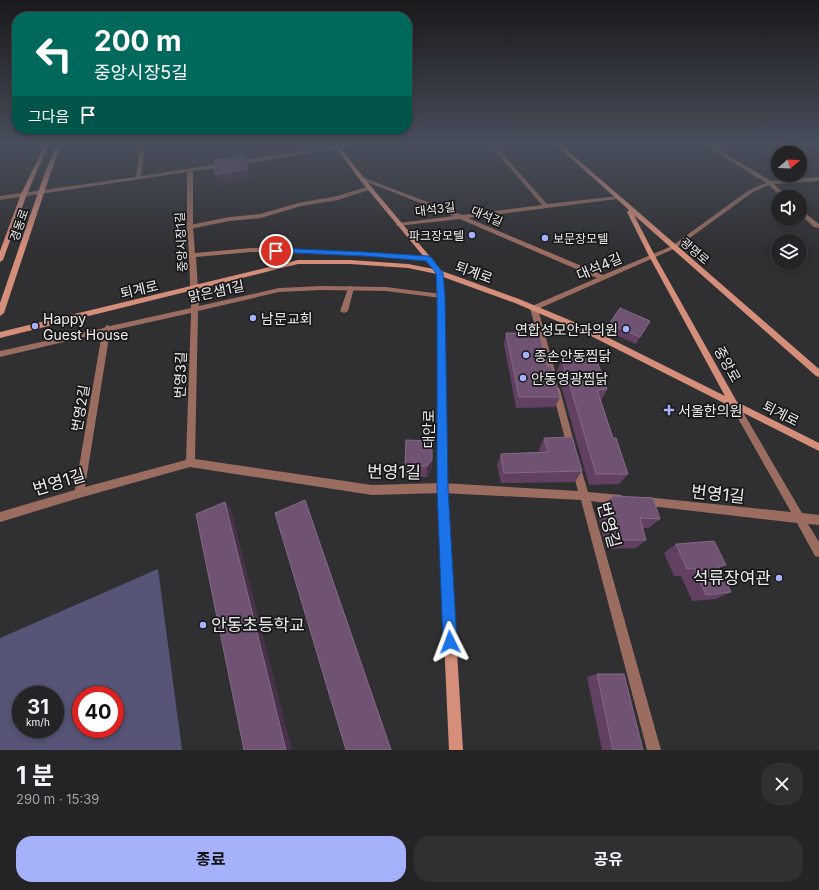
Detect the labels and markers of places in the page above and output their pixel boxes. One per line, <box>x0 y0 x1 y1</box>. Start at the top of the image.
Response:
place label: 파크장모텔 <box>409 228 464 243</box>
marker: 파크장모텔 <box>467 230 477 240</box>
place label: 보문장모텔 <box>553 231 608 246</box>
marker: 보문장모텔 <box>540 233 550 243</box>
pin <box>259 234 293 268</box>
place label: Happy Guest House <box>43 310 128 343</box>
place label: 남문교회 <box>261 310 313 327</box>
marker: 남문교회 <box>248 313 258 323</box>
marker: Happy Guest House <box>30 321 40 331</box>
place label: 연합성모안과의원 <box>515 321 618 338</box>
marker: 연합성모안과의원 <box>621 324 631 334</box>
place label: 종손안동찜닭 <box>534 347 611 364</box>
marker: 종손안동찜닭 <box>521 350 531 360</box>
place label: 안동영광찜닭 <box>531 370 608 387</box>
marker: 안동영광찜닭 <box>518 373 528 383</box>
place label: 서울한의원 <box>678 402 742 419</box>
marker: 서울한의원 <box>663 404 675 416</box>
place label: 석류장여관 <box>693 568 771 588</box>
marker: 석류장여관 <box>774 573 784 583</box>
place label: 안동초등학교 <box>211 615 305 635</box>
marker: 안동초등학교 <box>198 620 208 630</box>

